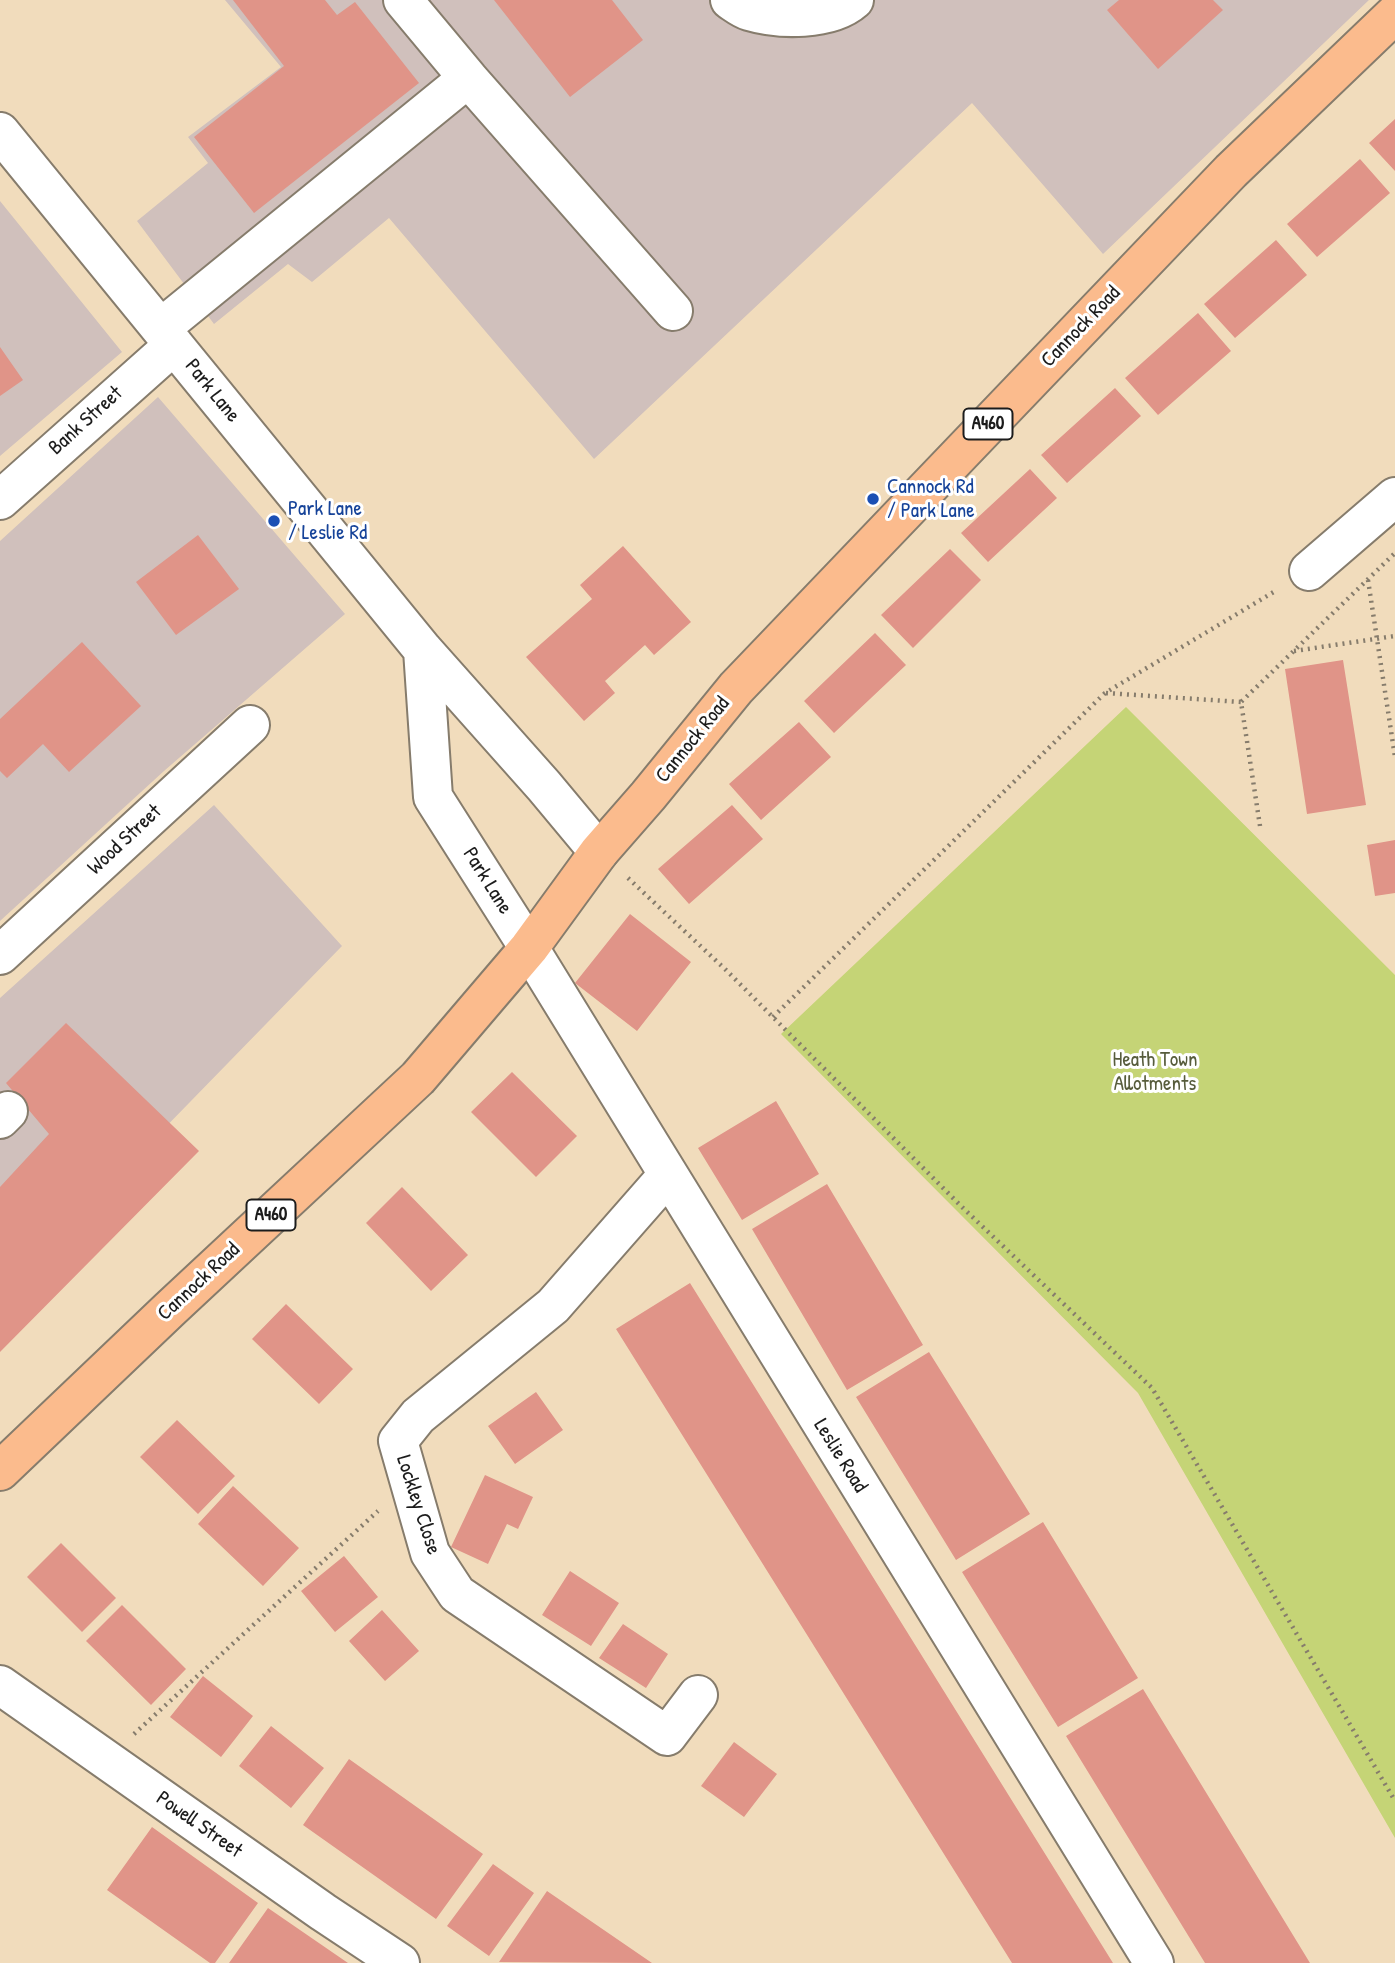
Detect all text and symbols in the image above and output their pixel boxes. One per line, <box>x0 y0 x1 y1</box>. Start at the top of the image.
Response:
street label: Cannock Road <box>1036 281 1126 373</box>
street label: Park Lane <box>179 354 245 428</box>
street label: Bank Street <box>44 381 128 461</box>
road number: A460 <box>964 408 1012 440</box>
place label: Cannock Rd / Park Lane <box>887 474 975 524</box>
marker: Cannock Rd / Park Lane <box>865 491 881 507</box>
place label: Park Lane / Leslie Rd <box>288 496 367 546</box>
marker: Park Lane / Leslie Rd <box>266 513 282 529</box>
street label: Cannock Road <box>651 692 735 788</box>
street label: Wood Street <box>83 799 167 881</box>
street label: Park Lane <box>457 843 517 919</box>
park label: Heath Town Allotments <box>1113 1047 1197 1097</box>
road number: A460 <box>246 1200 296 1231</box>
street label: Cannock Road <box>153 1238 245 1326</box>
street label: Leslie Road <box>808 1414 872 1498</box>
street label: Lockley Close <box>390 1452 446 1558</box>
street label: Powell Street <box>151 1786 247 1864</box>

